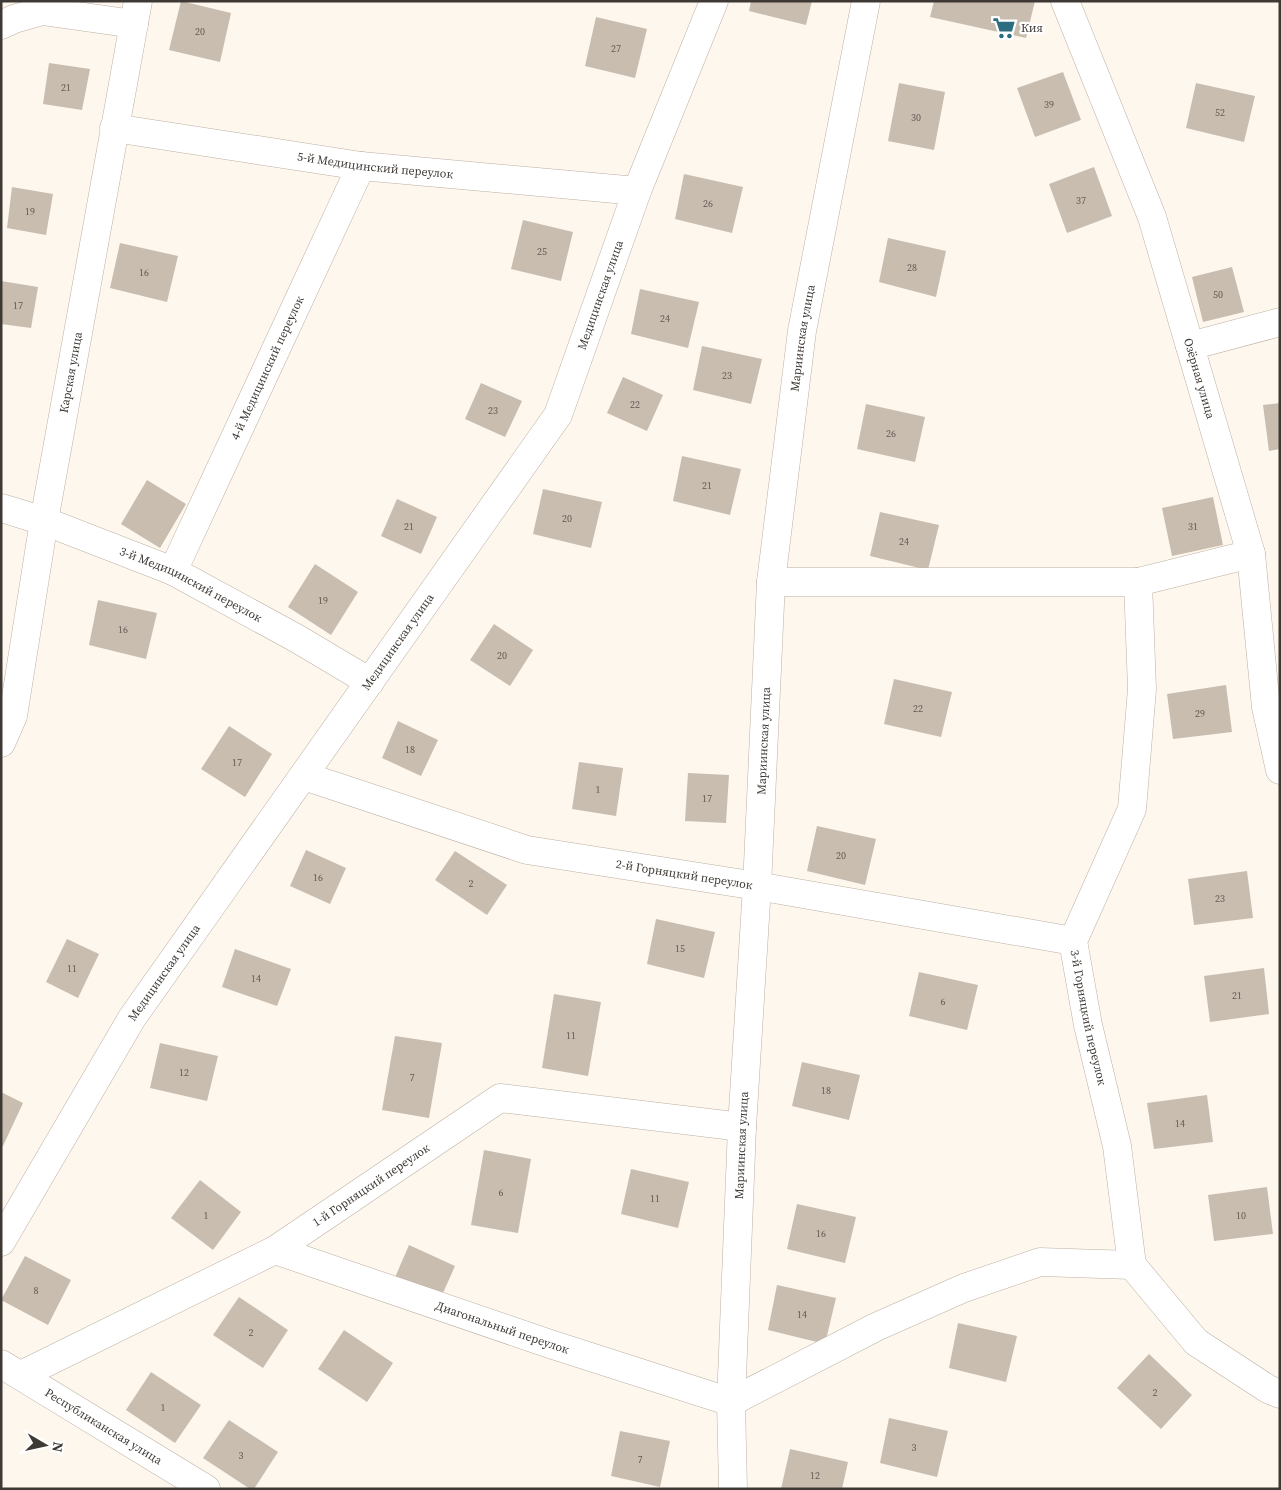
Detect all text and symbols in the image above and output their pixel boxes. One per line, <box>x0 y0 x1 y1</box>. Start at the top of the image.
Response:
supermarket icon: Кия <box>991 15 1017 41</box>
place label: Кия <box>1021 20 1043 36</box>
house number: 20 <box>195 25 205 38</box>
house number: 27 <box>611 42 621 55</box>
house number: 21 <box>61 81 71 94</box>
house number: 39 <box>1044 98 1054 111</box>
house number: 52 <box>1215 106 1225 119</box>
house number: 30 <box>911 111 921 124</box>
street label: 5-й Медицинский переулок <box>296 148 454 182</box>
house number: 37 <box>1076 194 1086 207</box>
house number: 26 <box>703 197 713 210</box>
house number: 19 <box>25 205 35 218</box>
street label: Медицинская улица <box>574 237 627 352</box>
house number: 25 <box>537 245 547 258</box>
house number: 28 <box>907 261 917 274</box>
house number: 16 <box>139 266 149 279</box>
street label: Мариинская улица <box>787 282 819 392</box>
house number: 50 <box>1213 288 1223 301</box>
street label: 4-й Медицинский переулок <box>227 293 308 442</box>
house number: 17 <box>13 299 23 312</box>
house number: 24 <box>660 312 670 325</box>
street label: Карская улица <box>56 330 86 414</box>
street label: Озёрная улица <box>1180 336 1219 421</box>
house number: 23 <box>722 369 732 382</box>
house number: 22 <box>630 398 640 411</box>
house number: 23 <box>488 404 498 417</box>
house number: 26 <box>886 427 896 440</box>
house number: 21 <box>702 479 712 492</box>
house number: 20 <box>562 512 572 525</box>
house number: 21 <box>404 520 414 533</box>
house number: 31 <box>1188 520 1198 533</box>
house number: 24 <box>899 535 909 548</box>
street label: 3-й Медицинский переулок <box>117 543 265 626</box>
street label: Медицинская улица <box>358 590 438 694</box>
house number: 19 <box>318 594 328 607</box>
house number: 16 <box>118 623 128 636</box>
house number: 20 <box>497 649 507 662</box>
street label: Мариинская улица <box>753 686 774 795</box>
house number: 22 <box>913 702 923 715</box>
house number: 29 <box>1195 707 1205 720</box>
house number: 18 <box>405 743 415 756</box>
house number: 17 <box>232 756 242 769</box>
house number: 1 <box>596 783 601 796</box>
house number: 17 <box>702 792 712 805</box>
house number: 20 <box>836 849 846 862</box>
street label: 2-й Горняцкий переулок <box>615 856 754 893</box>
house number: 16 <box>313 871 323 884</box>
house number: 2 <box>469 877 474 890</box>
house number: 23 <box>1215 892 1225 905</box>
street label: Медицинская улица <box>124 920 204 1024</box>
house number: 15 <box>675 942 685 955</box>
street label: 3-й Горняцкий переулок <box>1067 948 1110 1087</box>
house number: 11 <box>67 962 77 975</box>
house number: 14 <box>251 972 261 985</box>
house number: 21 <box>1232 989 1242 1002</box>
house number: 6 <box>941 995 946 1008</box>
house number: 11 <box>566 1029 576 1042</box>
house number: 12 <box>179 1066 189 1079</box>
house number: 7 <box>410 1071 415 1084</box>
house number: 18 <box>821 1084 831 1097</box>
street label: Мариинская улица <box>731 1090 752 1199</box>
house number: 14 <box>1175 1117 1185 1130</box>
street label: 1-й Горняцкий переулок <box>309 1140 433 1230</box>
house number: 6 <box>499 1186 504 1199</box>
house number: 11 <box>650 1192 660 1205</box>
house number: 1 <box>204 1209 209 1222</box>
house number: 10 <box>1236 1209 1246 1222</box>
house number: 16 <box>816 1227 826 1240</box>
house number: 8 <box>34 1284 39 1297</box>
street label: Диагональный переулок <box>433 1297 571 1358</box>
house number: 14 <box>797 1308 807 1321</box>
house number: 2 <box>249 1326 254 1339</box>
street label: Республиканская улица <box>42 1385 166 1469</box>
house number: 2 <box>1153 1386 1158 1399</box>
house number: 1 <box>161 1401 166 1414</box>
north arrow <box>20 1420 70 1470</box>
text: N <box>47 1440 69 1454</box>
house number: 3 <box>912 1441 917 1454</box>
house number: 3 <box>239 1449 244 1462</box>
house number: 7 <box>638 1453 643 1466</box>
house number: 12 <box>810 1469 820 1482</box>

